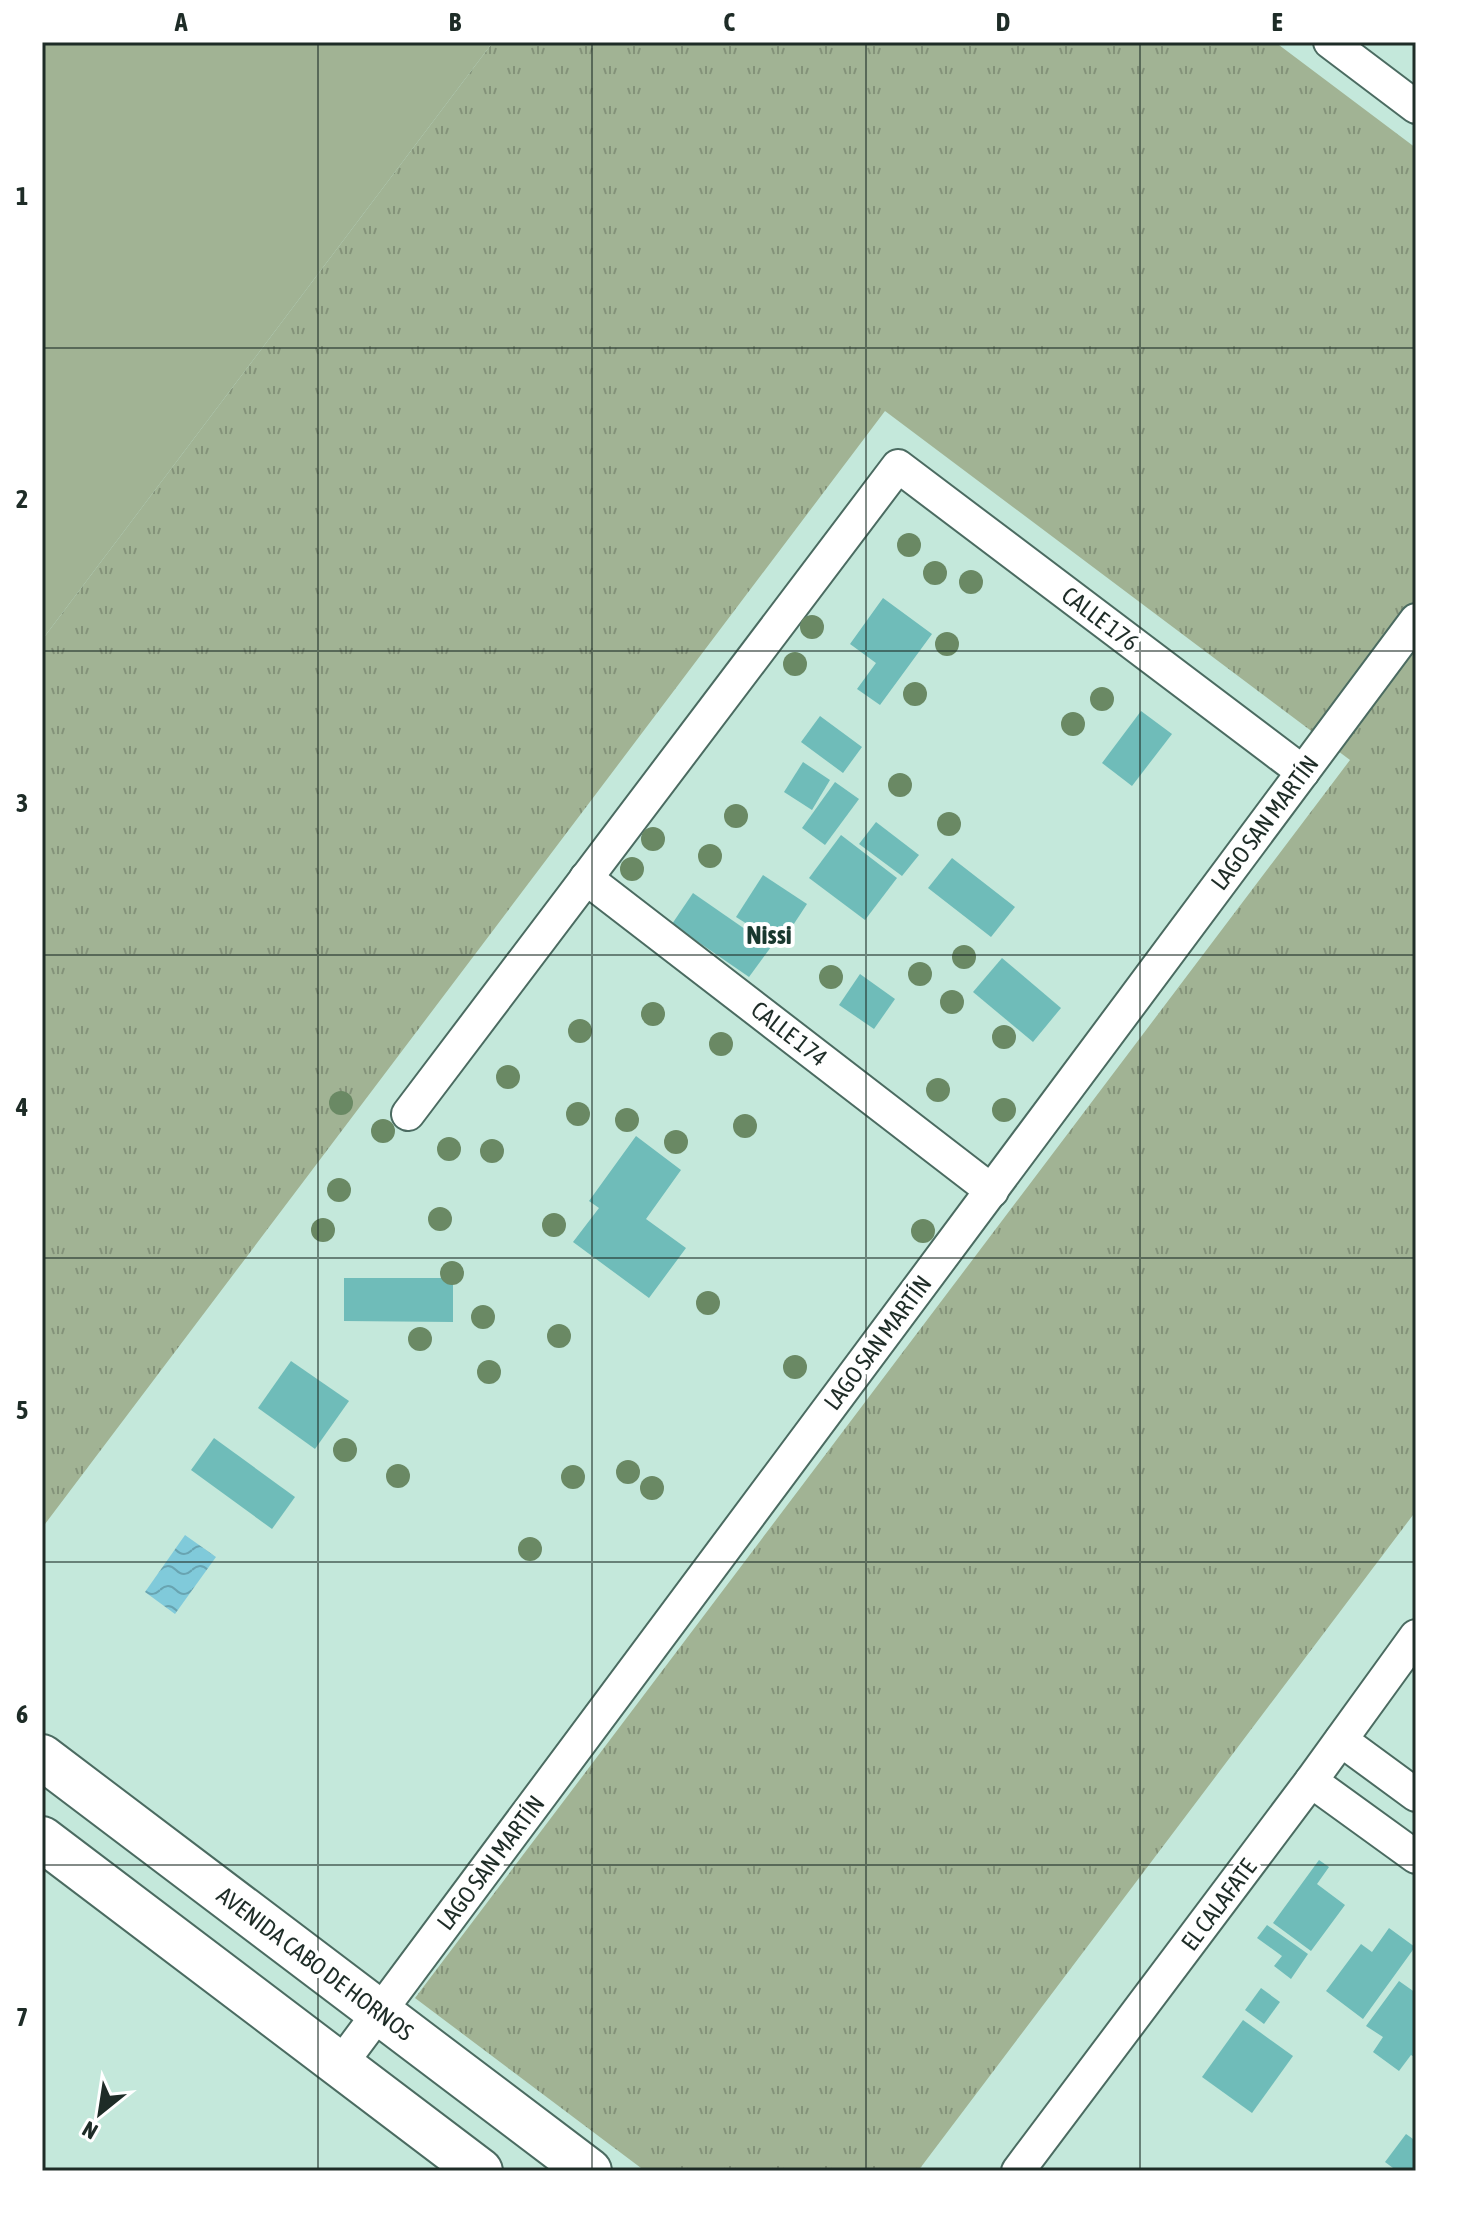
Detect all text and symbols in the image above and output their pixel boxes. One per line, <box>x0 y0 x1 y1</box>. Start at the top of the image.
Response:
text: A <box>174 7 188 37</box>
text: B <box>449 7 462 37</box>
text: C <box>723 7 735 37</box>
text: D <box>996 7 1010 37</box>
text: E <box>1271 7 1283 37</box>
text: 1 <box>16 181 28 211</box>
text: 2 <box>16 484 28 514</box>
street label: CALLE 176 <box>1057 581 1144 656</box>
street label: LAGO SAN MARTÍN <box>1205 750 1324 895</box>
text: 3 <box>16 788 28 818</box>
district label: Nissi <box>746 920 792 950</box>
street label: CALLE 174 <box>746 996 832 1071</box>
text: 4 <box>15 1092 28 1122</box>
street label: LAGO SAN MARTÍN <box>818 1270 937 1415</box>
text: 5 <box>16 1395 28 1425</box>
text: 6 <box>16 1699 28 1729</box>
street label: LAGO SAN MARTÍN <box>431 1790 550 1935</box>
street label: EL CALAFATE <box>1176 1854 1262 1956</box>
street label: AVENIDA CABO DE HORNOS <box>212 1881 419 2046</box>
text: 7 <box>16 2002 28 2032</box>
north arrow <box>60 2073 140 2153</box>
text: N <box>78 2116 102 2145</box>

